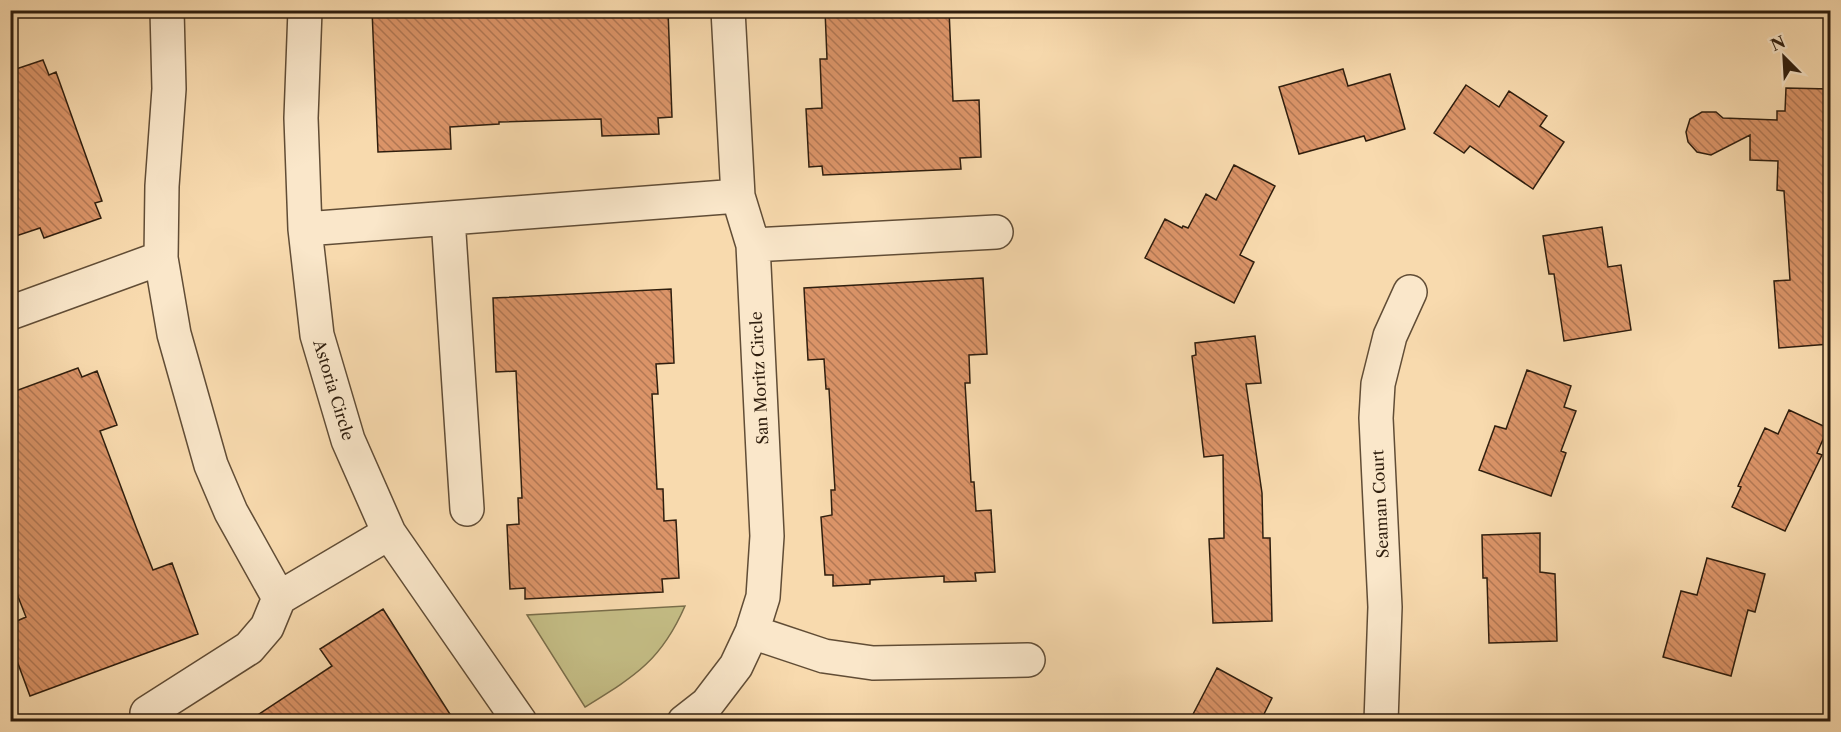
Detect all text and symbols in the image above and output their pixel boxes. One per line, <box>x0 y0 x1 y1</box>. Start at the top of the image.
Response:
north arrow <box>1754 27 1814 87</box>
text: N <box>1767 31 1788 55</box>
street label: San Moritz Circle <box>746 311 772 445</box>
street label: Astoria Circle <box>309 336 359 443</box>
street label: Seaman Court <box>1367 449 1393 559</box>

